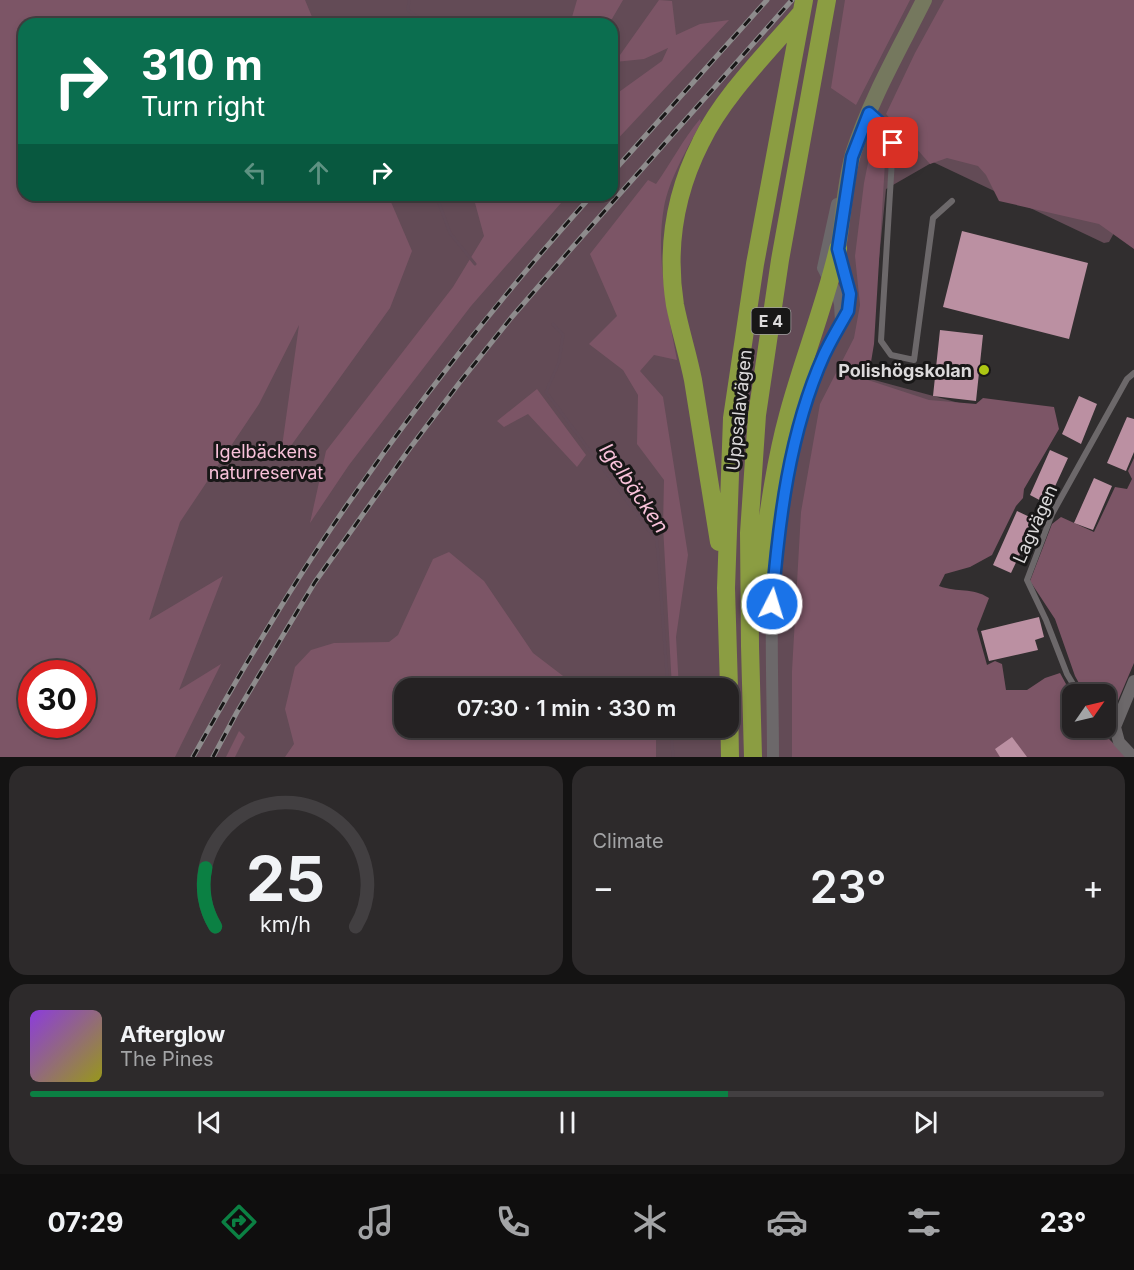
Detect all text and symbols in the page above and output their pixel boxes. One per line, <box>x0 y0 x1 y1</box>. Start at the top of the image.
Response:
text: 310 m <box>141 39 263 90</box>
icon: right <box>42 42 120 120</box>
text: Turn right <box>141 90 265 123</box>
pin <box>867 117 918 168</box>
icon: arrive <box>876 126 909 159</box>
icon: left <box>239 156 272 189</box>
icon: ahead <box>302 156 335 189</box>
icon: right <box>365 156 398 189</box>
road number: E 4 <box>752 308 790 334</box>
street label: Uppsalavägen <box>722 348 756 472</box>
place label: Polishögskolan <box>838 360 972 381</box>
marker: Polishögskolan <box>977 363 991 377</box>
water label: Igelbäcken <box>594 439 674 537</box>
park label: Igelbäckens naturreservat <box>209 441 323 483</box>
street label: Lagvägen <box>1008 482 1062 566</box>
position arrow <box>740 572 804 636</box>
speed limit sign: 30 <box>18 660 96 738</box>
north arrow <box>1062 684 1116 738</box>
map controls <box>1062 684 1116 738</box>
text: 07:30 · 1 min · 330 m <box>457 695 676 721</box>
text: Climate <box>593 829 664 853</box>
text: 25 <box>246 841 325 916</box>
text: 23° <box>810 859 887 914</box>
text: − <box>593 867 614 907</box>
text: + <box>1082 867 1104 907</box>
text: km/h <box>260 912 311 938</box>
text: Afterglow <box>120 1021 225 1047</box>
text: The Pines <box>120 1047 214 1071</box>
icon: previous <box>193 1106 226 1139</box>
icon: pause <box>551 1106 584 1139</box>
icon: next <box>909 1106 942 1139</box>
icon: directions <box>218 1201 260 1243</box>
icon: music <box>355 1201 397 1243</box>
icon: phone <box>492 1201 534 1243</box>
icon: climate <box>629 1201 671 1243</box>
icon: car <box>766 1201 808 1243</box>
icon: filters <box>903 1201 945 1243</box>
text: 07:29 <box>47 1206 123 1239</box>
text: 23° <box>1040 1206 1087 1239</box>

